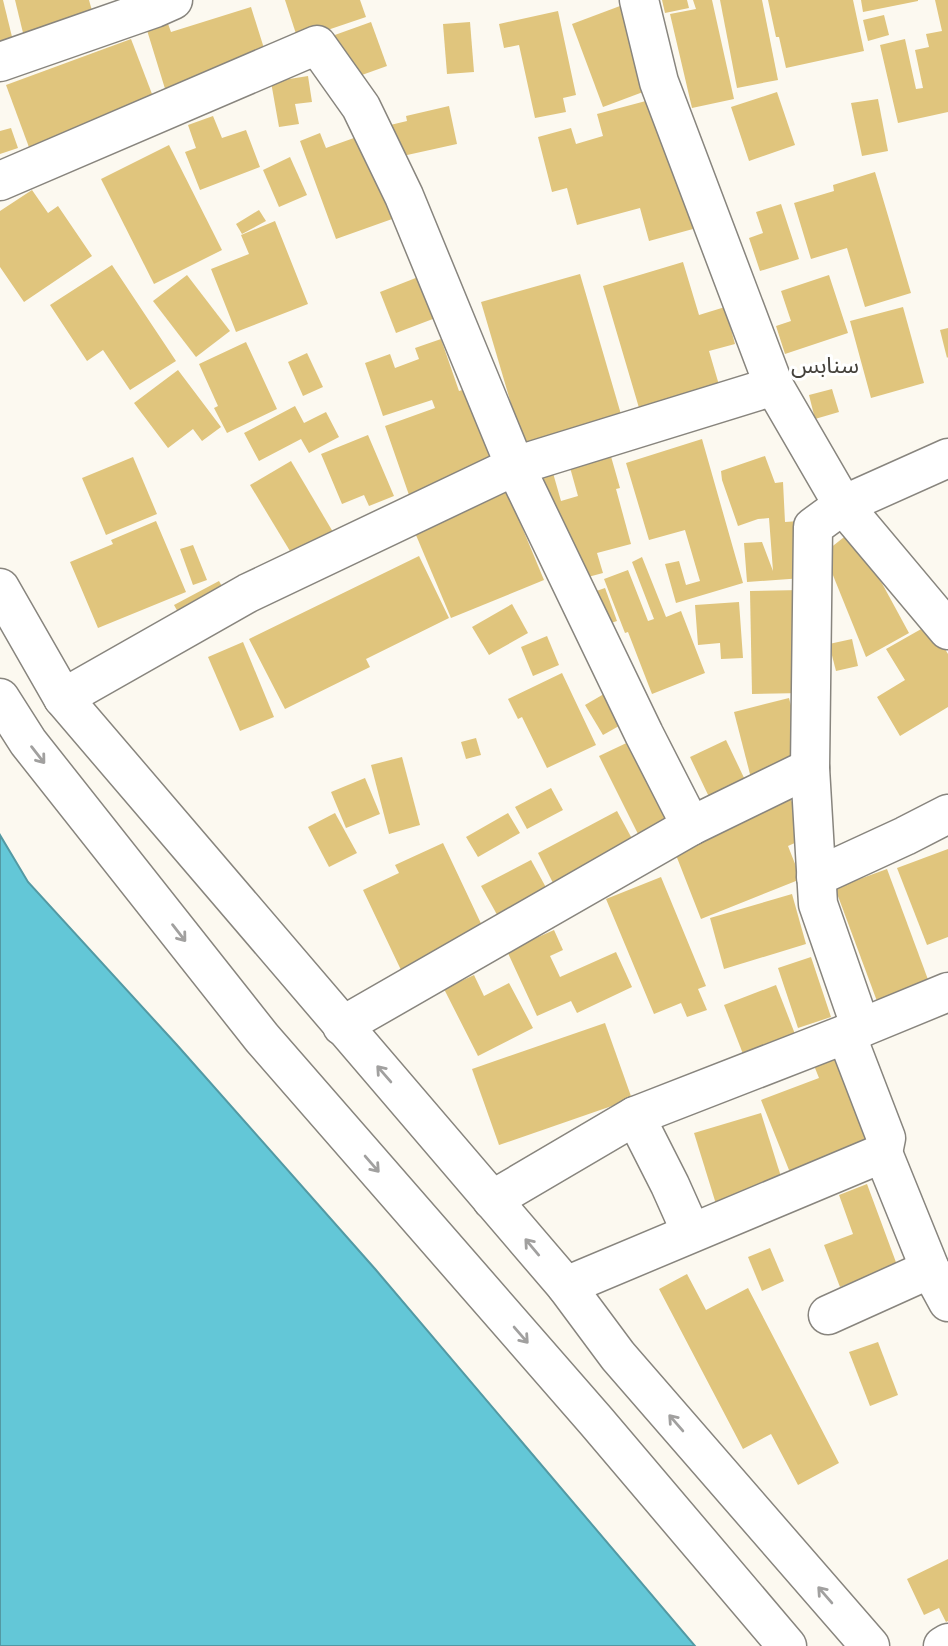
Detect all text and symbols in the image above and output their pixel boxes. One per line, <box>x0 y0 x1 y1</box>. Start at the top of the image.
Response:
district label: سنابس <box>791 352 859 380</box>
one-way arrow <box>30 745 45 763</box>
one-way arrow <box>171 924 186 942</box>
one-way arrow <box>376 1065 392 1083</box>
one-way arrow <box>364 1155 380 1173</box>
one-way arrow <box>524 1238 540 1256</box>
one-way arrow <box>513 1326 529 1344</box>
one-way arrow <box>668 1414 684 1432</box>
one-way arrow <box>817 1586 833 1604</box>

